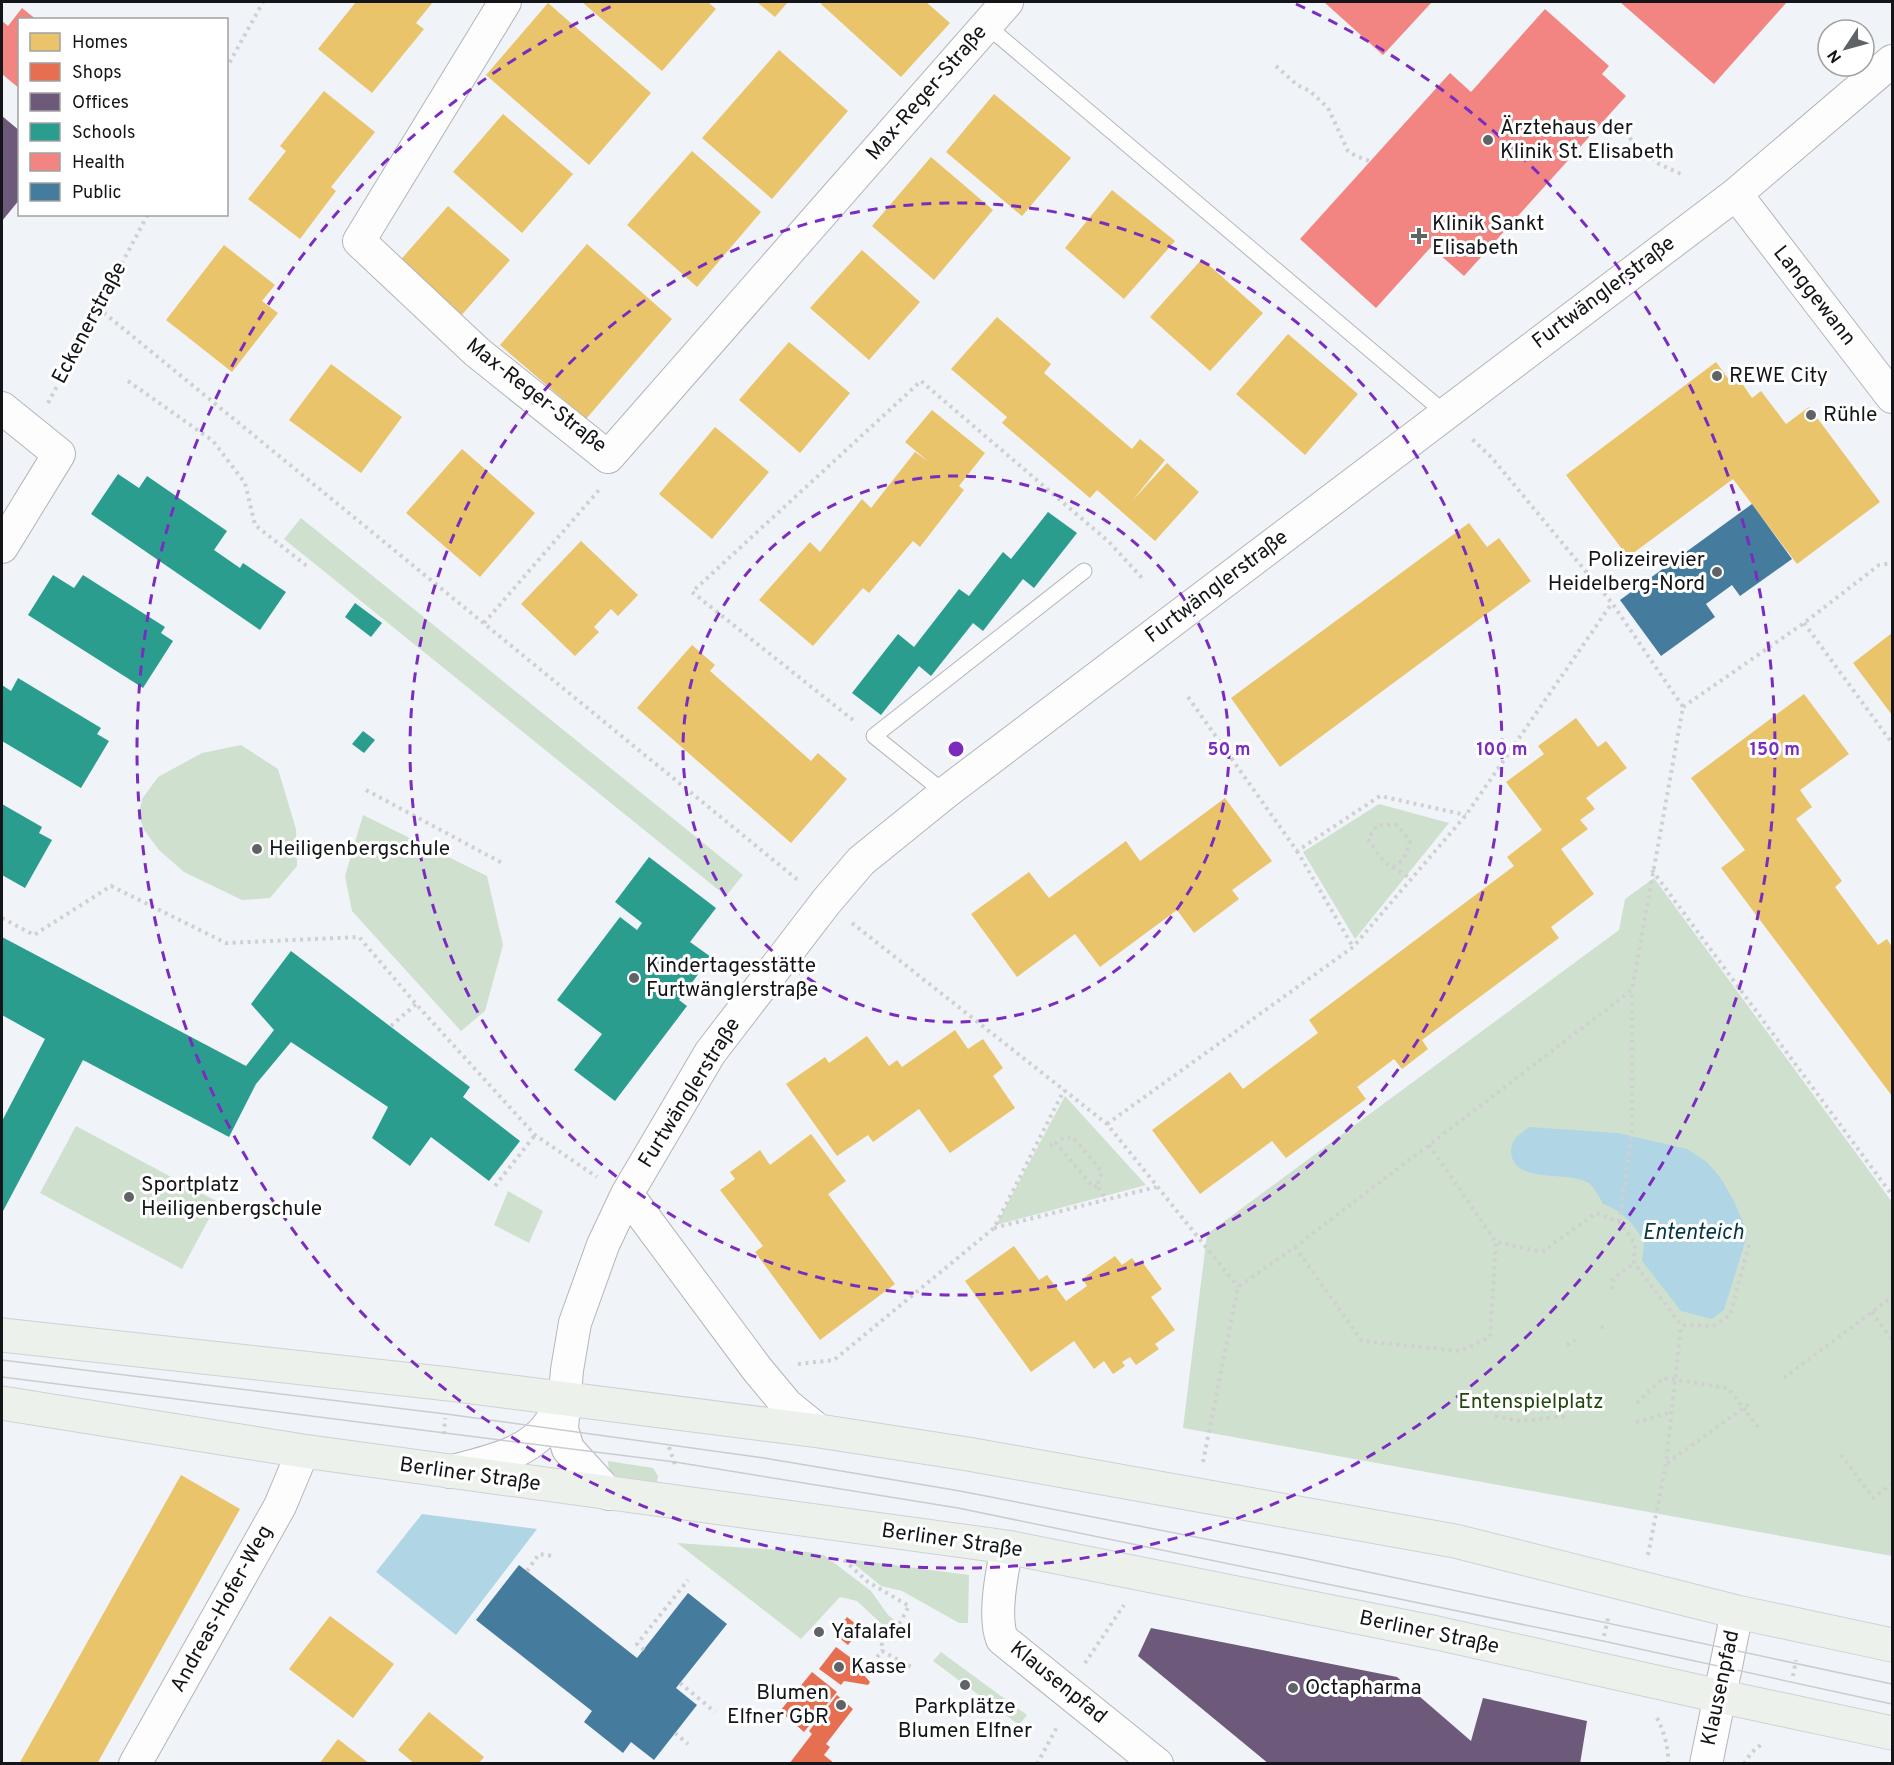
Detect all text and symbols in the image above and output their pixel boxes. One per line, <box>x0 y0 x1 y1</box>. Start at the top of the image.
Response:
legend <box>18 18 228 216</box>
north arrow <box>1816 18 1876 78</box>
street label: Max-Reger-Straße <box>861 19 993 167</box>
text: Homes <box>72 32 128 55</box>
text: N <box>1824 45 1847 66</box>
text: Shops <box>72 62 122 85</box>
text: Offices <box>72 92 129 115</box>
place label: Ärztehaus der Klinik St. Elisabeth <box>1500 115 1674 166</box>
text: Schools <box>72 122 135 145</box>
marker: Ärztehaus der Klinik St. Elisabeth <box>1481 133 1495 147</box>
text: Health <box>72 152 125 175</box>
text: Public <box>72 182 122 205</box>
place label: Klinik Sankt Elisabeth <box>1432 211 1545 262</box>
marker: Klinik Sankt Elisabeth <box>1410 227 1428 245</box>
street label: Furtwänglerstraße <box>1527 230 1681 356</box>
street label: Langgewann <box>1766 241 1862 351</box>
street label: Eckenerstraße <box>47 257 133 389</box>
street label: Max-Reger-Straße <box>460 333 612 459</box>
place label: REWE City <box>1729 363 1828 390</box>
marker: REWE City <box>1710 369 1724 383</box>
place label: Rühle <box>1823 402 1877 429</box>
marker: Rühle <box>1804 408 1818 422</box>
street label: Furtwänglerstraße <box>1140 524 1294 650</box>
place label: Polizeirevier Heidelberg-Nord <box>1548 547 1705 598</box>
marker: Polizeirevier Heidelberg-Nord <box>1710 565 1724 579</box>
centre of rings <box>946 739 966 759</box>
text: 50 m <box>1207 739 1251 762</box>
text: 100 m <box>1476 739 1528 762</box>
text: 150 m <box>1750 739 1800 762</box>
place label: Heiligenbergschule <box>269 836 450 863</box>
marker: Heiligenbergschule <box>250 842 264 856</box>
place label: Kindertagesstätte Furtwänglerstraße <box>646 953 818 1004</box>
marker: Kindertagesstätte Furtwänglerstraße <box>627 971 641 985</box>
street label: Furtwänglerstraße <box>633 1013 747 1173</box>
place label: Sportplatz Heiligenbergschule <box>141 1172 322 1223</box>
marker: Sportplatz Heiligenbergschule <box>122 1190 136 1204</box>
water label: Ententeich <box>1642 1220 1744 1247</box>
park label: Entenspielplatz <box>1458 1389 1604 1416</box>
street label: Berliner Straße <box>398 1452 542 1498</box>
street label: Berliner Straße <box>880 1518 1024 1564</box>
street label: Andreas-Hofer-Weg <box>165 1521 279 1697</box>
street label: Berliner Straße <box>1357 1605 1501 1661</box>
place label: Yafalafel <box>831 1619 912 1646</box>
marker: Yafalafel <box>812 1625 826 1639</box>
street label: Klausenpfad <box>1696 1628 1746 1748</box>
street label: Klausenpfad <box>1004 1636 1112 1730</box>
place label: Kasse <box>851 1654 906 1681</box>
marker: Kasse <box>832 1660 846 1674</box>
place label: Octapharma <box>1305 1675 1422 1702</box>
marker: Parkplätze Blumen Elfner <box>958 1678 972 1692</box>
place label: Blumen Elfner GbR <box>727 1680 829 1731</box>
marker: Octapharma <box>1286 1681 1300 1695</box>
place label: Parkplätze Blumen Elfner <box>898 1694 1032 1745</box>
marker: Blumen Elfner GbR <box>834 1698 848 1712</box>

